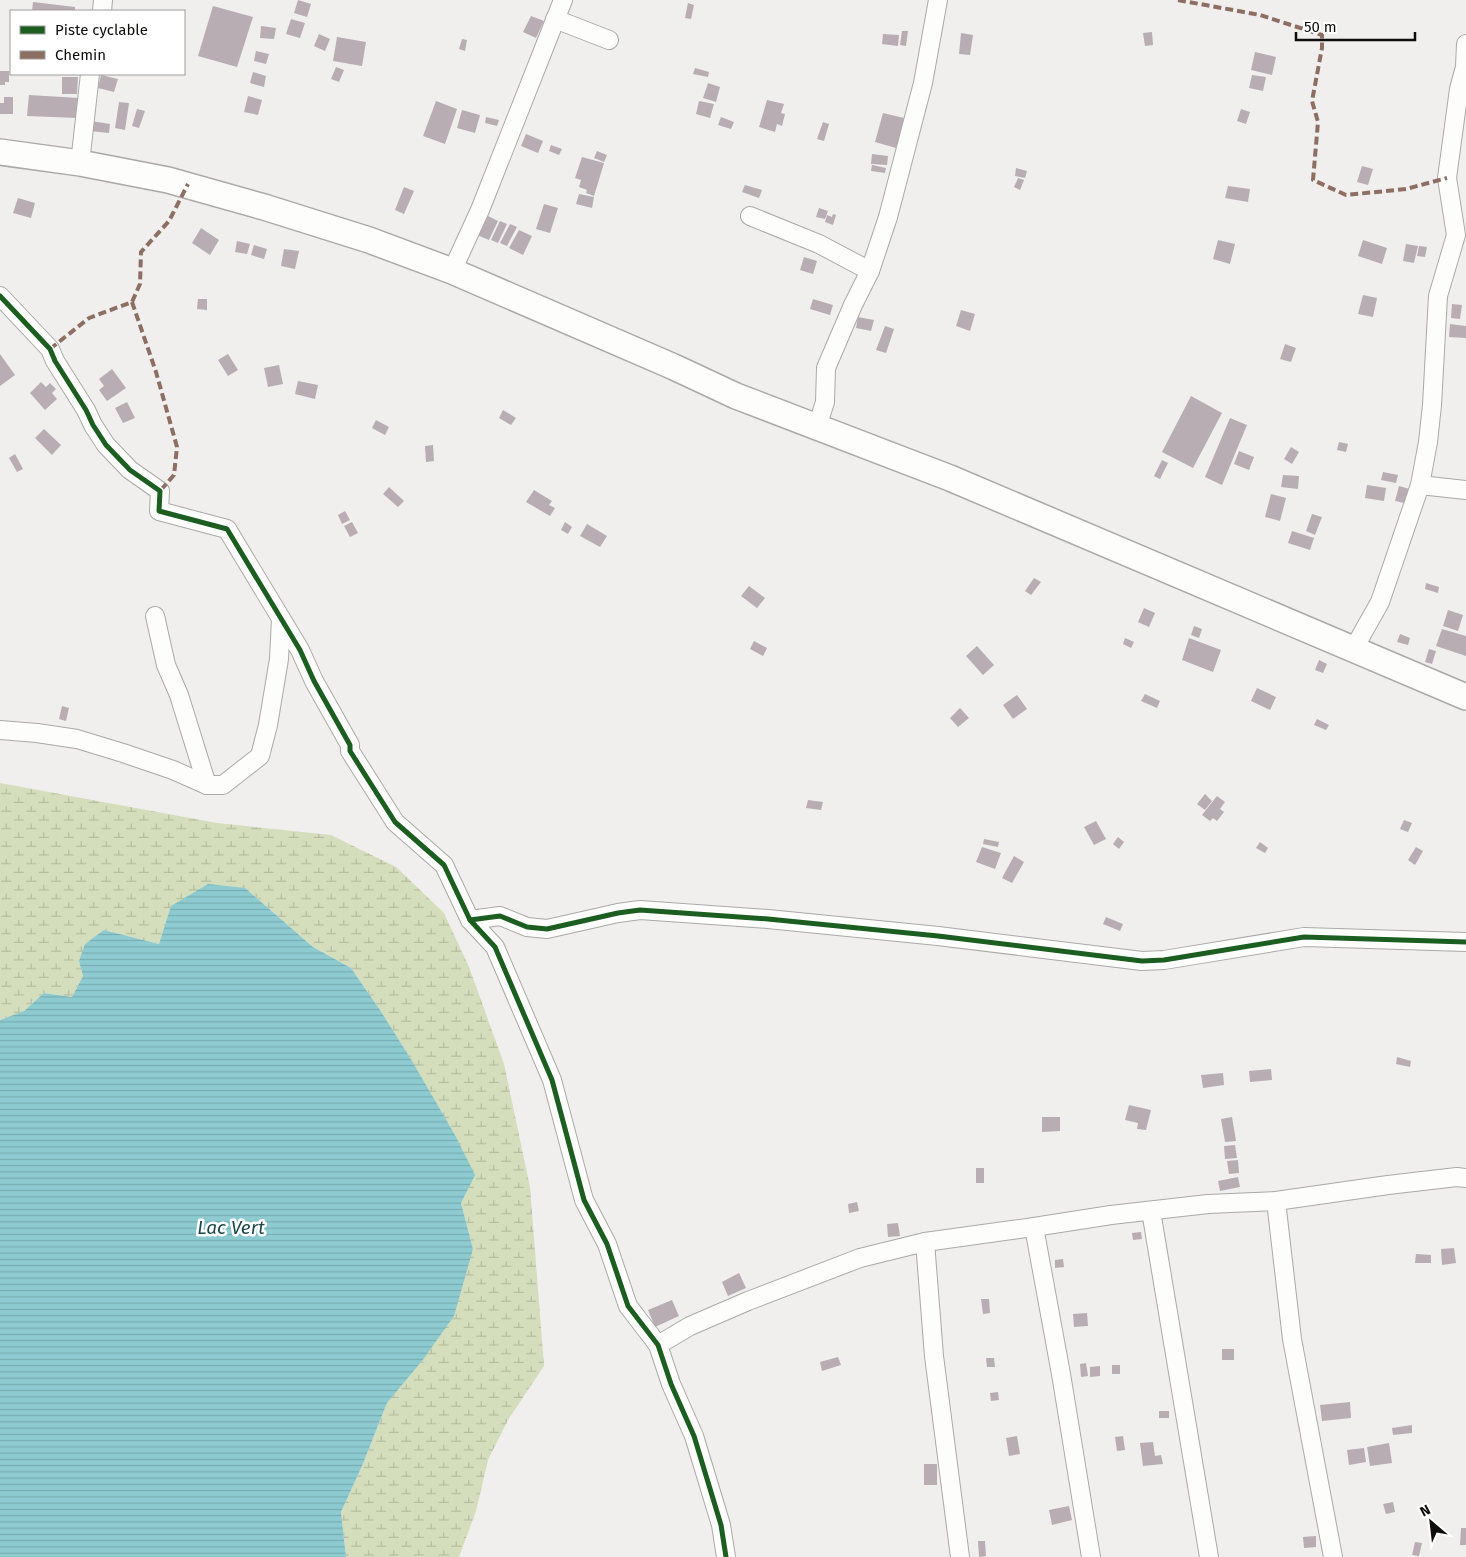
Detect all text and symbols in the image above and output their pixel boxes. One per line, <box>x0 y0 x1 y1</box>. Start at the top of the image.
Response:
legend <box>10 10 185 75</box>
scale bar <box>1296 10 1415 42</box>
text: 50 m <box>1304 18 1337 36</box>
text: Piste cyclable <box>55 21 148 39</box>
text: Chemin <box>55 46 106 64</box>
water label: Lac Vert <box>197 1216 265 1239</box>
north arrow <box>1406 1497 1456 1547</box>
text: N <box>1417 1501 1433 1521</box>

